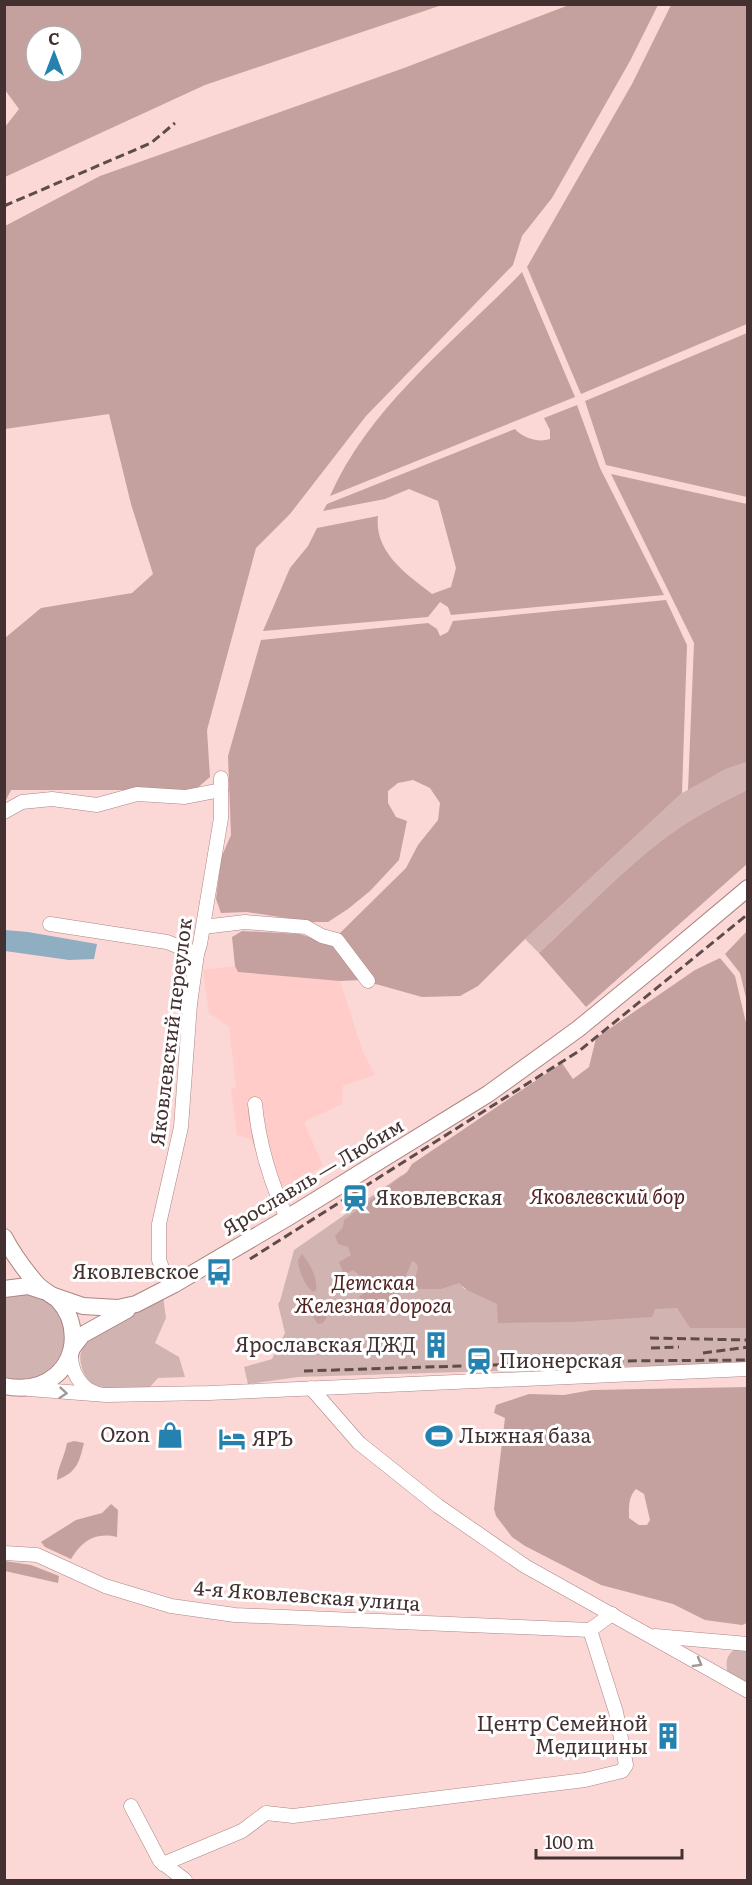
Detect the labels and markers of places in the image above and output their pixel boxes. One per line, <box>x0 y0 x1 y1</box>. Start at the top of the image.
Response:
place label: Яковлевская <box>375 1181 503 1211</box>
station icon: Яковлевская <box>340 1183 370 1213</box>
place label: Яковлевское <box>73 1255 199 1285</box>
bus stop icon: Яковлевское <box>204 1257 234 1287</box>
place label: Ярославская ДЖД <box>235 1328 416 1358</box>
building icon: Ярославская ДЖД <box>421 1330 451 1360</box>
place label: Пионерская <box>499 1344 622 1374</box>
station icon: Пионерская <box>464 1346 494 1376</box>
place label: Ozon <box>100 1418 150 1448</box>
place label: Лыжная база <box>459 1419 591 1449</box>
shop icon: Ozon <box>155 1420 185 1450</box>
sports icon: Лыжная база <box>424 1421 454 1451</box>
place label: ЯРЪ <box>252 1422 293 1452</box>
hotel icon: ЯРЪ <box>217 1424 247 1454</box>
place label: Центр Семейной Медицины <box>477 1707 648 1760</box>
building icon: Центр Семейной Медицины <box>653 1721 683 1751</box>

